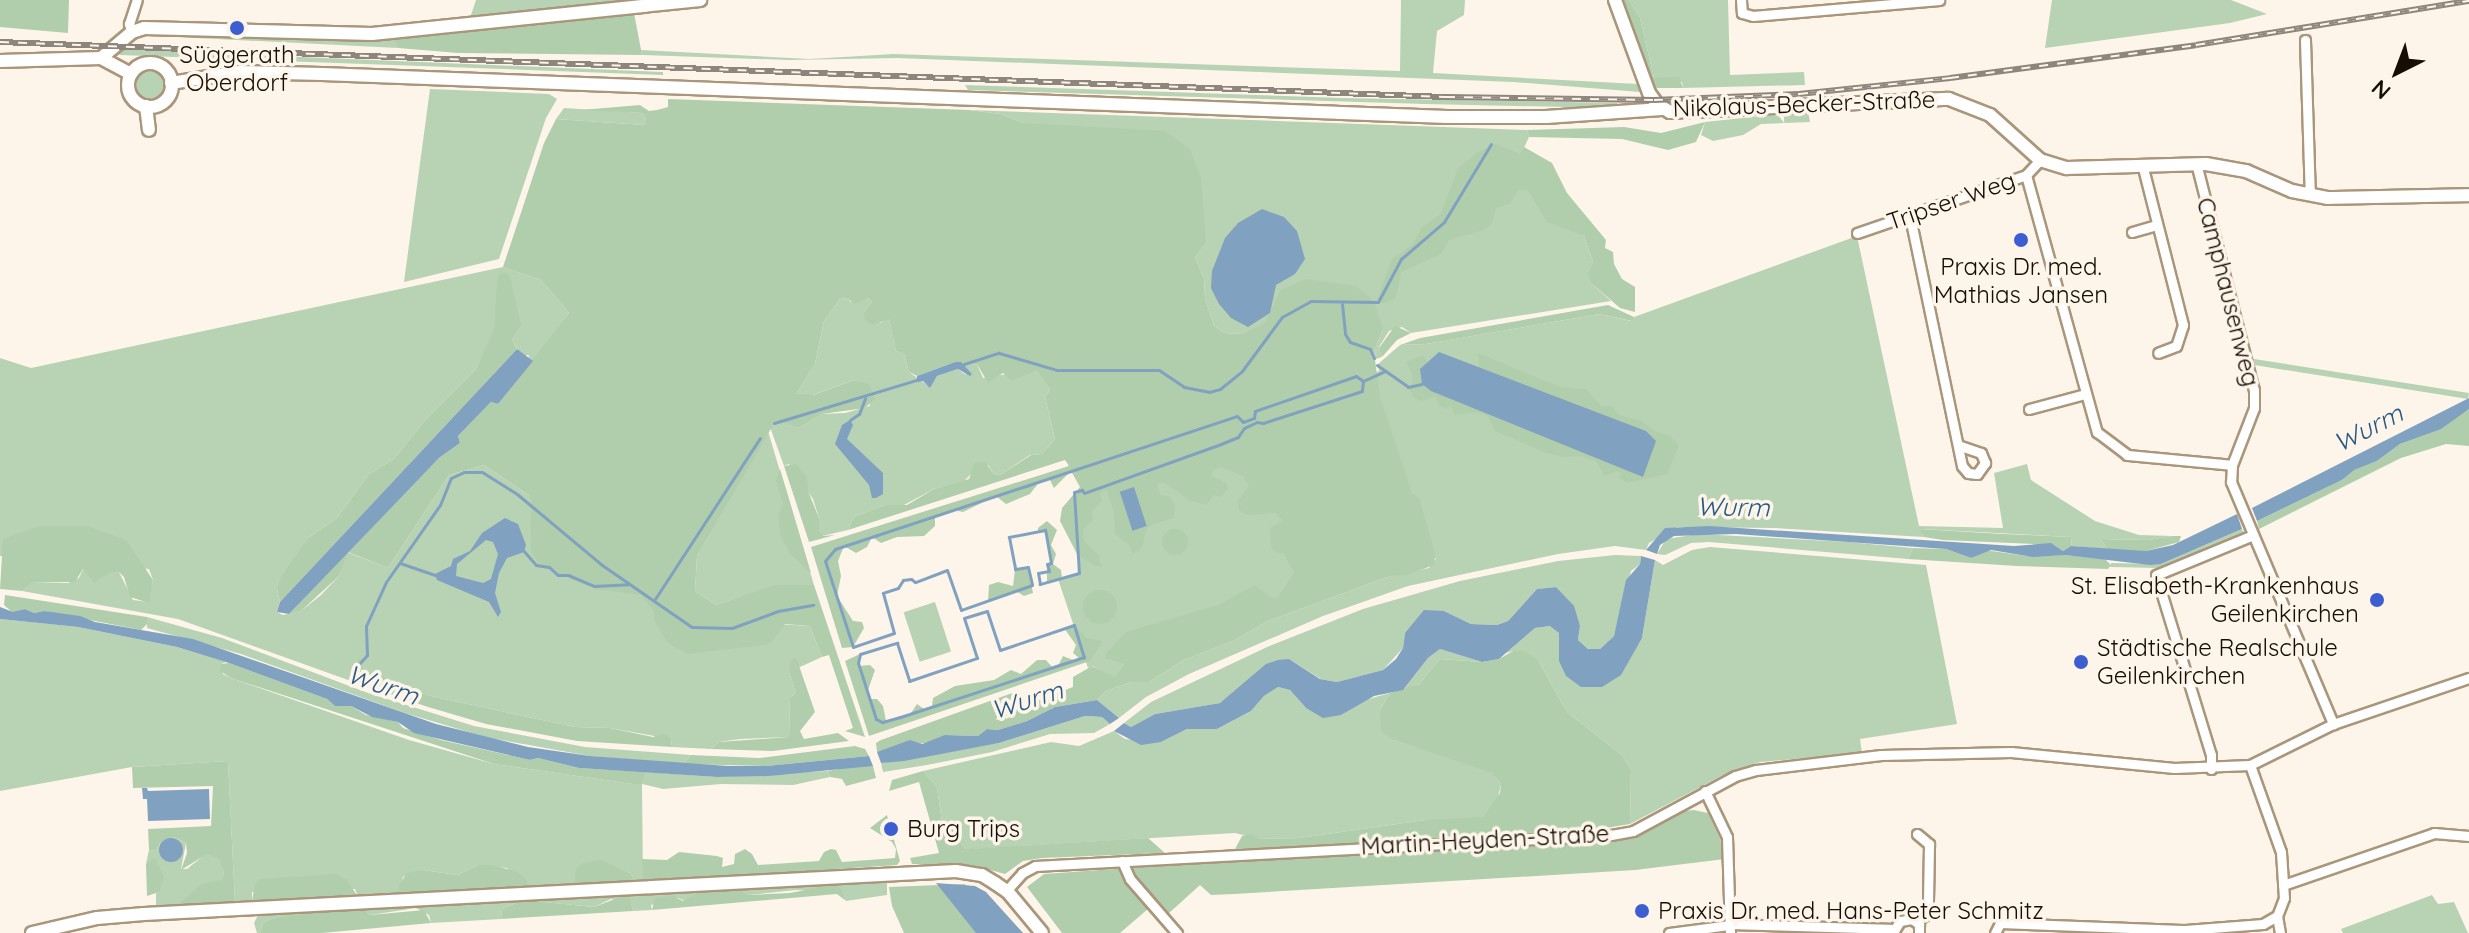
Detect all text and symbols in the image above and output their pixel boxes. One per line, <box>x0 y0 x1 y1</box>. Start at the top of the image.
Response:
marker: Süggerath Oberdorf <box>228 19 246 37</box>
north arrow <box>2357 32 2437 112</box>
place label: Süggerath Oberdorf <box>179 41 295 97</box>
text: N <box>2366 74 2396 106</box>
street label: Nikolaus-Becker-Straße <box>1672 85 1936 123</box>
street label: Tripser Weg <box>1883 166 2019 236</box>
street label: Camphausenweg <box>2191 195 2265 389</box>
marker: Praxis Dr. med. Mathias Jansen <box>2012 231 2030 249</box>
place label: Praxis Dr. med. Mathias Jansen <box>1934 253 2108 309</box>
water label: Wurm <box>2328 397 2408 459</box>
water label: Wurm <box>1696 491 1770 523</box>
place label: St. Elisabeth-Krankenhaus Geilenkirchen <box>2071 572 2359 628</box>
marker: St. Elisabeth-Krankenhaus Geilenkirchen <box>2366 589 2388 611</box>
place label: Städtische Realschule Geilenkirchen <box>2097 634 2338 690</box>
marker: Städtische Realschule Geilenkirchen <box>2072 653 2090 671</box>
water label: Wurm <box>343 658 423 712</box>
water label: Wurm <box>987 674 1067 726</box>
place label: Burg Trips <box>907 815 1020 843</box>
street label: Martin-Heyden-Straße <box>1360 819 1610 861</box>
marker: Burg Trips <box>882 820 900 838</box>
place label: Praxis Dr. med. Hans-Peter Schmitz <box>1658 897 2044 925</box>
marker: Praxis Dr. med. Hans-Peter Schmitz <box>1633 902 1651 920</box>

